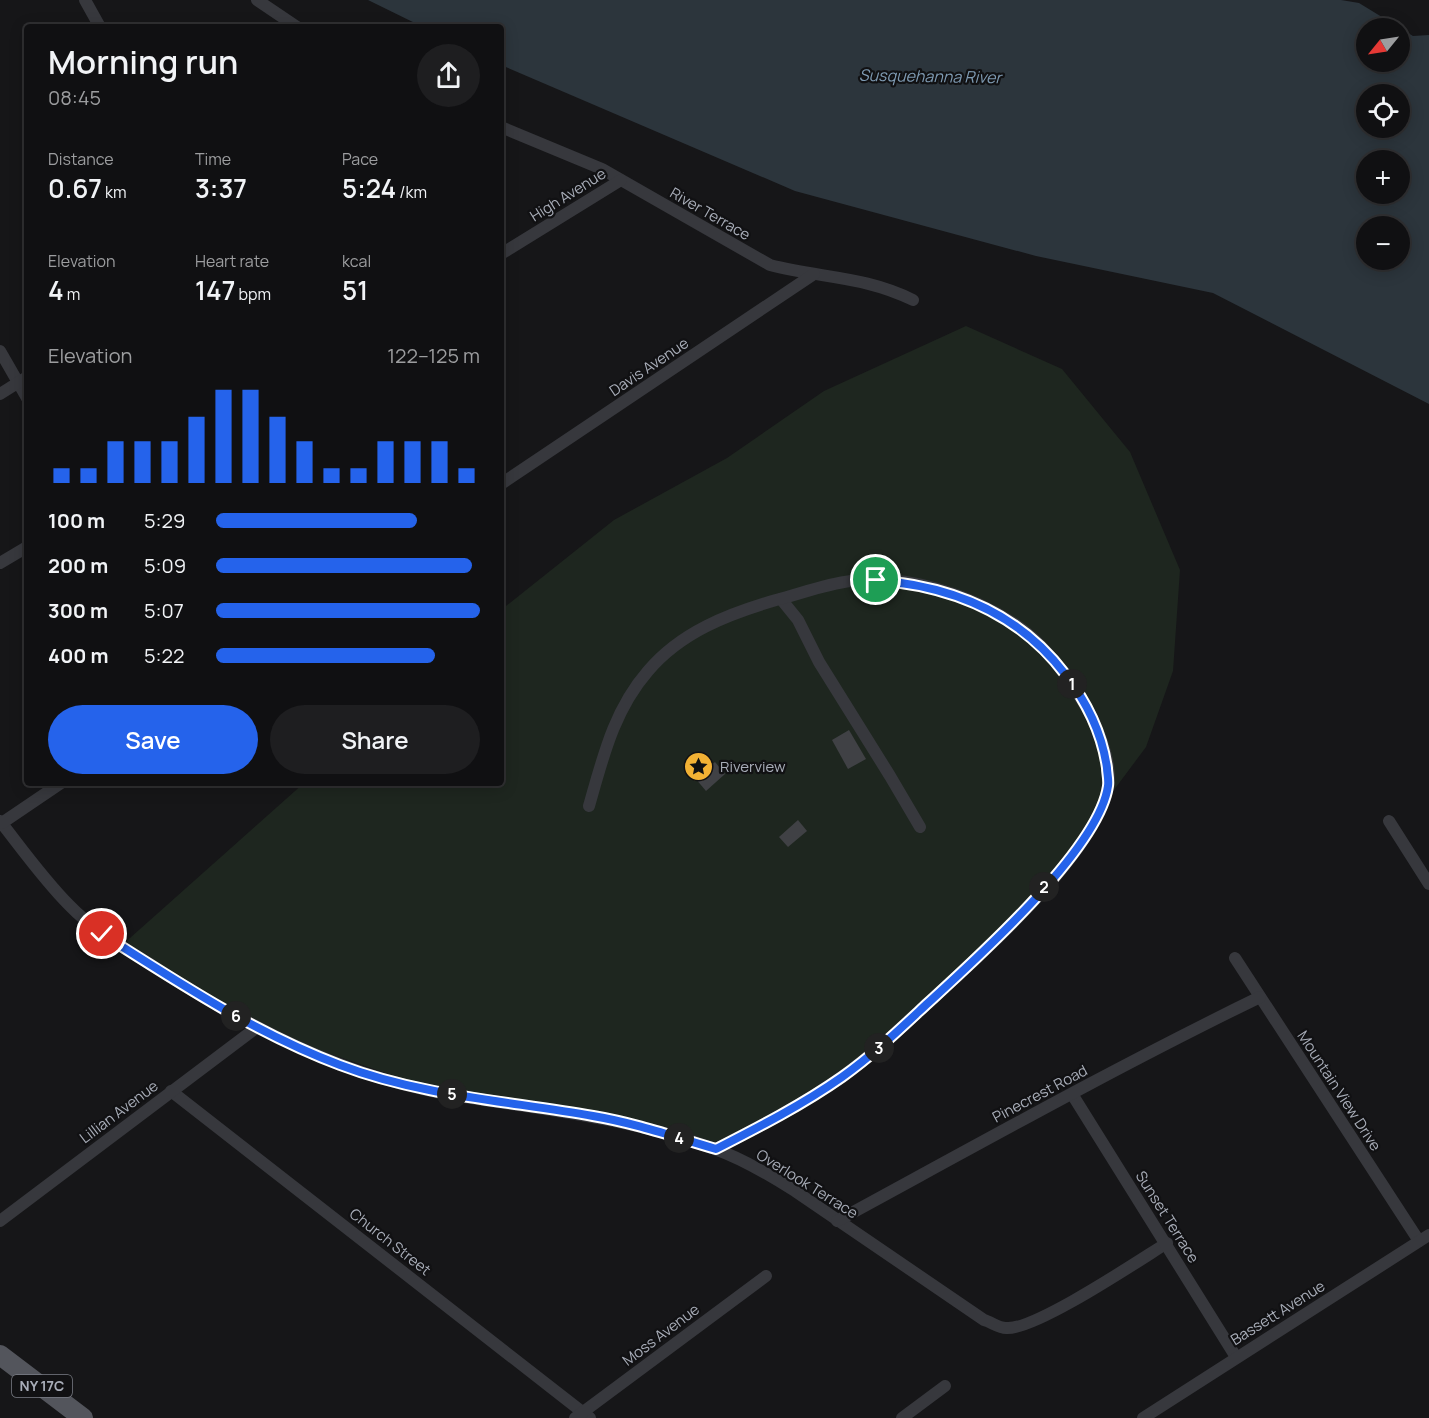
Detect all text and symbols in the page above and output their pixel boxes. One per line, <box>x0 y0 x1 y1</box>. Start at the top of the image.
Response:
north arrow <box>1356 18 1410 72</box>
map controls <box>1356 18 1410 270</box>
text: Morning run <box>48 39 238 84</box>
button: share <box>417 44 480 107</box>
water label: Susquehanna River <box>859 64 1004 88</box>
text: 08:45 <box>48 84 101 111</box>
button: locate <box>1356 84 1410 138</box>
text: Distance <box>48 148 114 170</box>
text: Time <box>195 148 231 170</box>
text: Pace <box>342 148 378 170</box>
button: + <box>1356 150 1410 204</box>
street label: High Avenue <box>526 163 610 226</box>
text: 0.67 <box>48 170 102 206</box>
text: 3:37 <box>195 170 247 206</box>
text: 5:24 <box>342 170 396 206</box>
text: km <box>102 181 127 203</box>
text: /km <box>396 181 427 203</box>
street label: River Terrace <box>666 182 755 245</box>
button: − <box>1356 216 1410 270</box>
text: Elevation <box>48 250 116 272</box>
text: Heart rate <box>195 250 269 272</box>
text: kcal <box>342 250 371 272</box>
text: 4 <box>48 272 64 308</box>
text: 147 <box>195 272 235 308</box>
text: 51 <box>342 272 368 308</box>
text: m <box>64 283 80 305</box>
text: bpm <box>235 283 271 305</box>
street label: Davis Avenue <box>605 332 693 401</box>
text: Elevation <box>48 342 132 369</box>
text: 122–125 m <box>387 342 480 369</box>
text: 100 m <box>48 507 105 534</box>
text: 5:29 <box>144 507 185 534</box>
text: 200 m <box>48 552 108 579</box>
text: 5:09 <box>144 552 186 579</box>
pin <box>850 554 901 605</box>
icon: arrive <box>859 563 892 596</box>
text: 300 m <box>48 597 108 624</box>
text: 5:07 <box>144 597 184 624</box>
text: 400 m <box>48 642 108 669</box>
text: 5:22 <box>144 642 184 669</box>
pin: 1 <box>1057 669 1087 699</box>
text: 1 <box>1068 673 1076 695</box>
button: Save <box>48 705 258 774</box>
button: Share <box>270 705 480 774</box>
place icon: Riverview <box>683 751 715 783</box>
place label: Riverview <box>720 756 786 777</box>
pin: 2 <box>1029 872 1059 902</box>
text: 2 <box>1039 876 1049 898</box>
pin <box>76 908 127 959</box>
icon: check <box>85 917 118 950</box>
pin: 6 <box>221 1001 251 1031</box>
text: 6 <box>231 1005 241 1027</box>
street label: Mountain View Drive <box>1293 1027 1386 1155</box>
pin: 3 <box>864 1033 894 1063</box>
text: 3 <box>874 1037 884 1059</box>
street label: Pinecrest Road <box>989 1060 1091 1127</box>
street label: Lillian Avenue <box>75 1075 162 1148</box>
pin: 5 <box>437 1079 467 1109</box>
text: 5 <box>447 1083 457 1105</box>
pin: 4 <box>664 1123 694 1153</box>
text: 4 <box>674 1127 684 1149</box>
street label: Overlook Terrace <box>752 1144 862 1223</box>
street label: Sunset Terrace <box>1131 1167 1204 1267</box>
street label: Church Street <box>345 1203 435 1280</box>
street label: Bassett Avenue <box>1227 1275 1329 1350</box>
street label: Moss Avenue <box>618 1299 704 1371</box>
road number: NY 17C <box>12 1375 72 1397</box>

